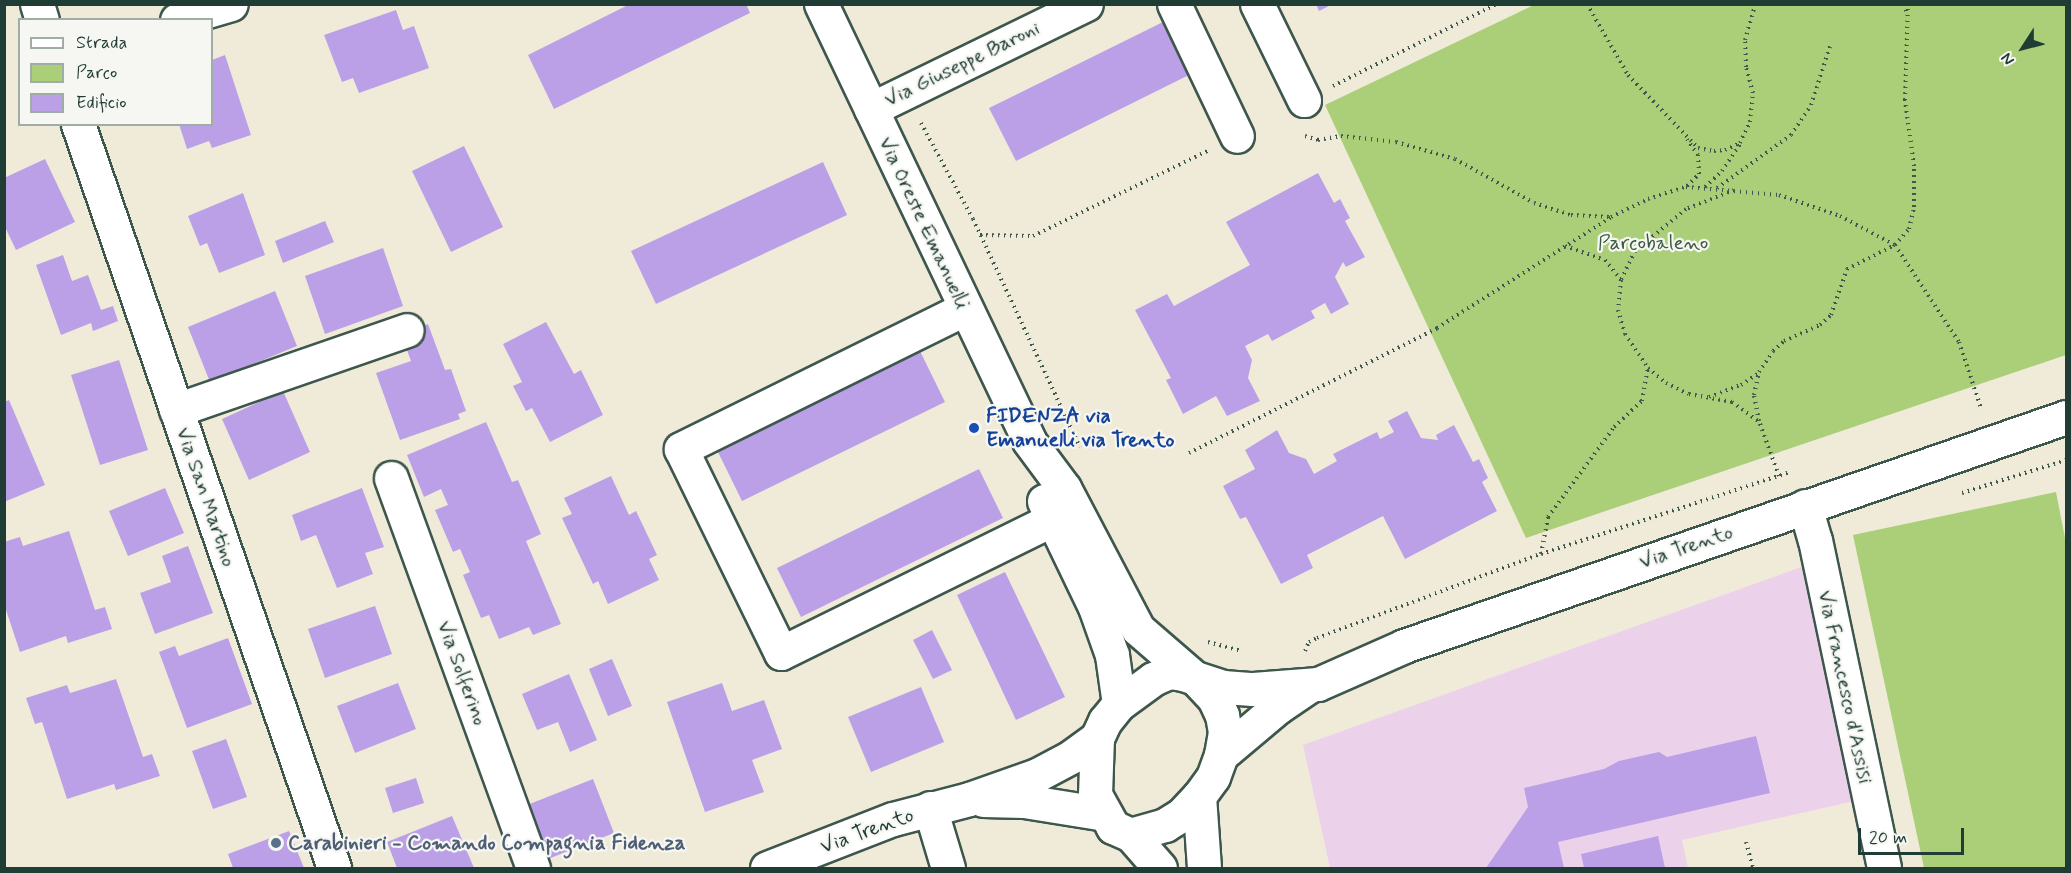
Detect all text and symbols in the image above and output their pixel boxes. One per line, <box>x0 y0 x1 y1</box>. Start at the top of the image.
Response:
street label: Via Giuseppe Baroni <box>881 16 1043 112</box>
legend <box>18 18 213 126</box>
north arrow <box>1993 18 2053 78</box>
text: Strada <box>76 31 127 55</box>
text: N <box>1996 48 2020 69</box>
text: Parco <box>76 61 117 85</box>
text: Edificio <box>76 91 127 115</box>
street label: Via Oreste Emanuelli <box>873 133 975 313</box>
park label: Parcobaleno <box>1598 230 1708 256</box>
place label: FIDENZA via Emanuelli via Trento <box>986 403 1174 453</box>
marker: FIDENZA via Emanuelli via Trento <box>967 421 981 435</box>
street label: Via San Martino <box>170 424 242 570</box>
street label: Via Trento <box>1636 519 1736 575</box>
street label: Via Francesco d'Assisi <box>1812 589 1878 785</box>
street label: Via Solferino <box>431 617 493 729</box>
street label: Via Trento <box>817 803 917 859</box>
scale bar <box>1861 816 1968 854</box>
text: 20 m <box>1869 826 1907 850</box>
place label: Carabinieri - Comando Compagnia Fidenza <box>288 830 681 856</box>
marker: Carabinieri - Comando Compagnia Fidenza <box>269 836 283 850</box>

